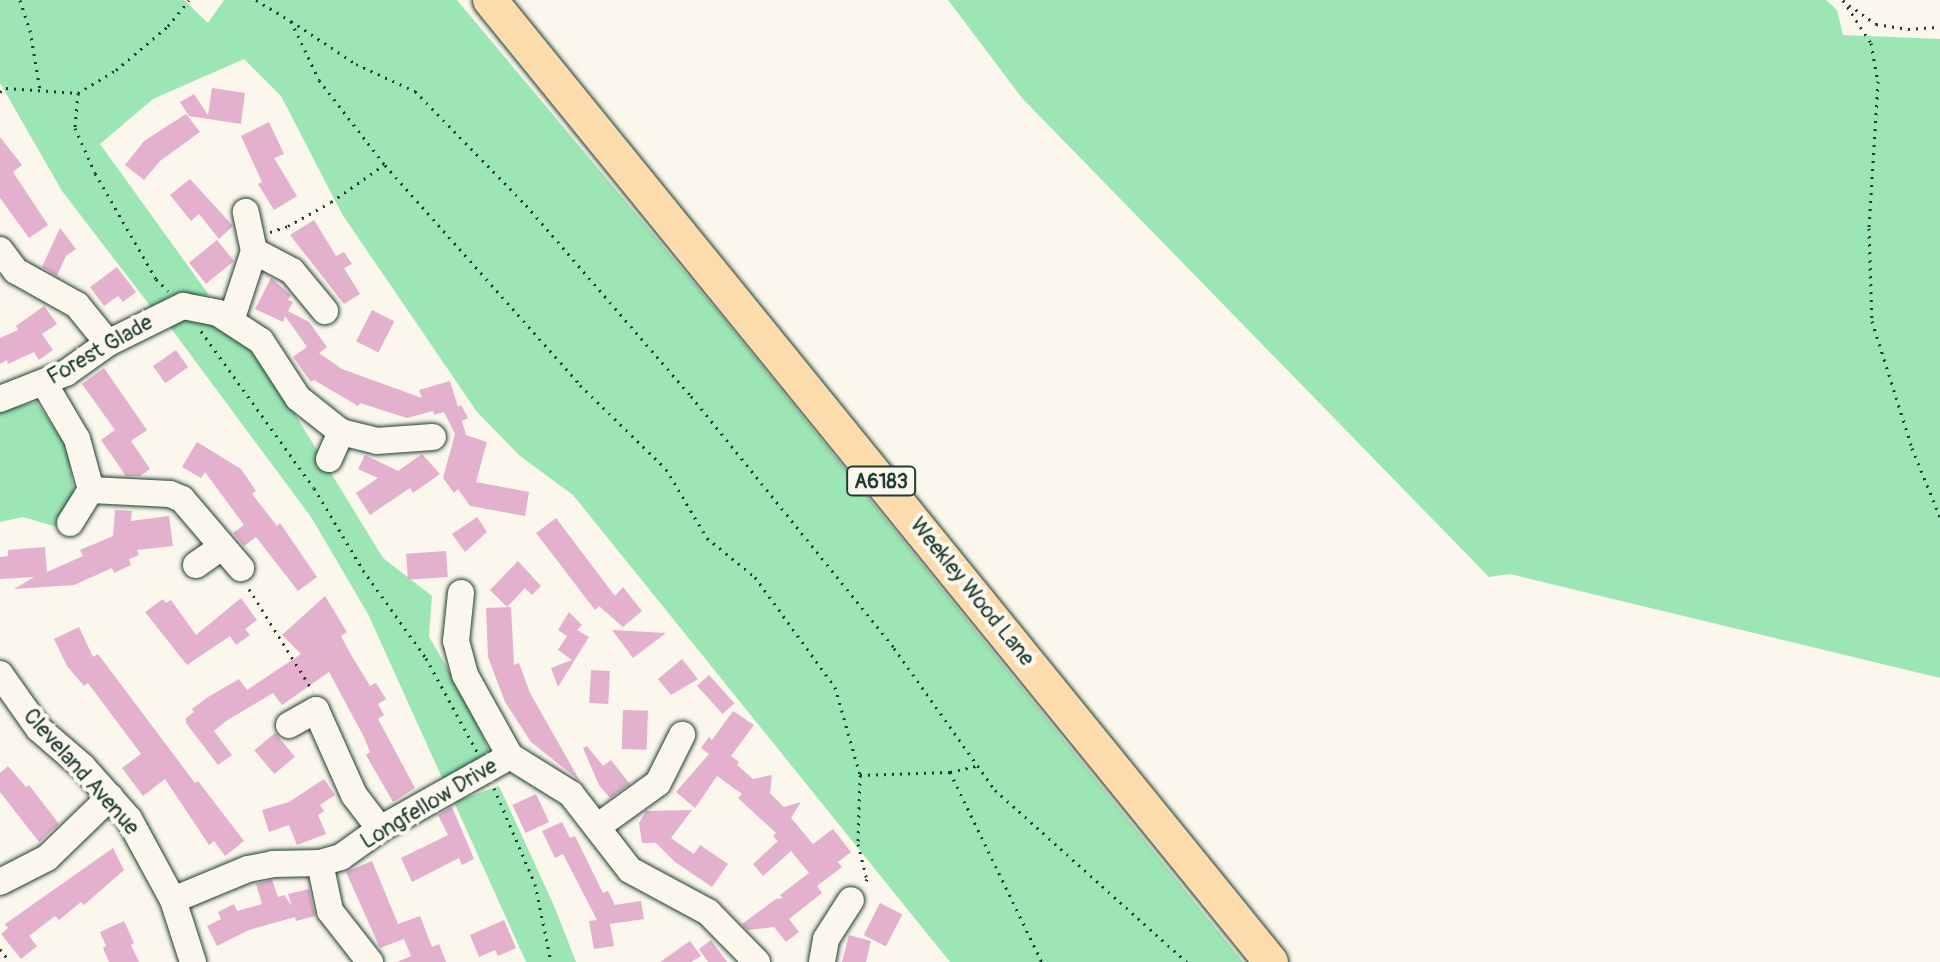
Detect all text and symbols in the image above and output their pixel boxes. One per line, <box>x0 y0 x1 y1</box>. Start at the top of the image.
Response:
street label: Forest Glade <box>43 309 157 391</box>
road number: A6183 <box>845 465 917 497</box>
street label: Weekley Wood Lane <box>904 513 1040 671</box>
street label: Cleveland Avenue <box>17 703 145 841</box>
street label: Longfellow Drive <box>356 753 502 855</box>

